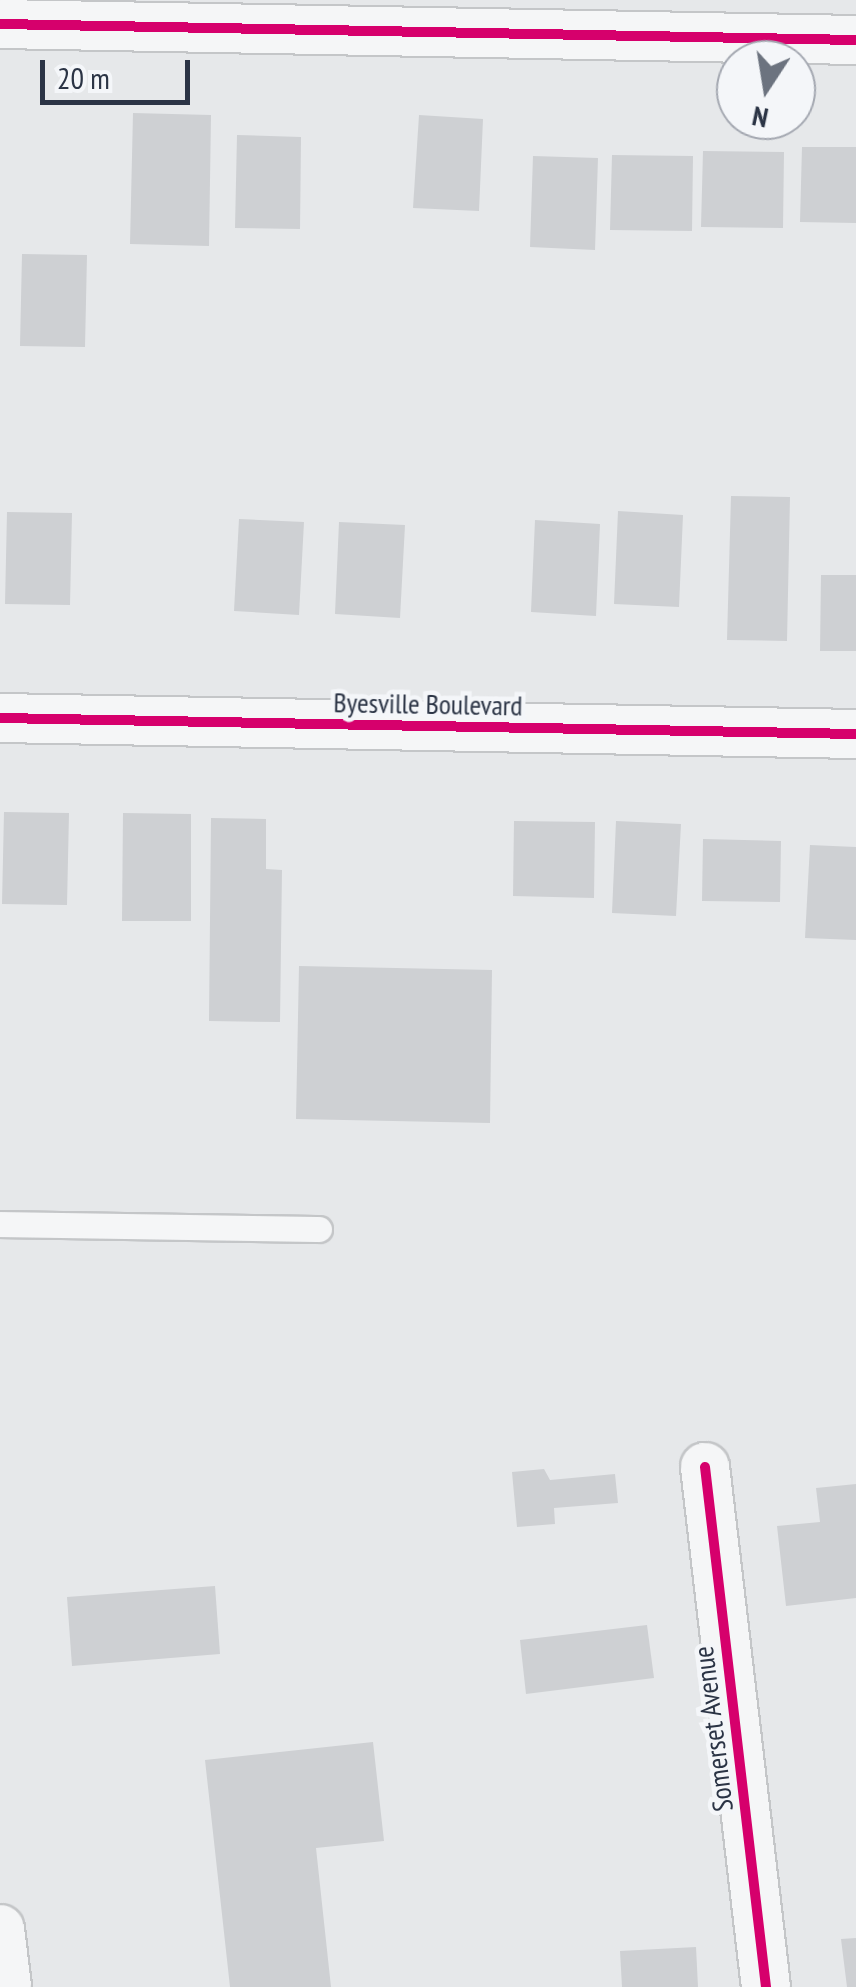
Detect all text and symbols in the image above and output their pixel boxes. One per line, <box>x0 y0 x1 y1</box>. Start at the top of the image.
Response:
scale bar <box>45 40 195 102</box>
north arrow <box>716 40 816 140</box>
text: 20 m <box>57 58 110 97</box>
text: N <box>749 98 771 138</box>
street label: Byesville Boulevard <box>333 686 523 722</box>
street label: Somerset Avenue <box>686 1644 740 1814</box>

